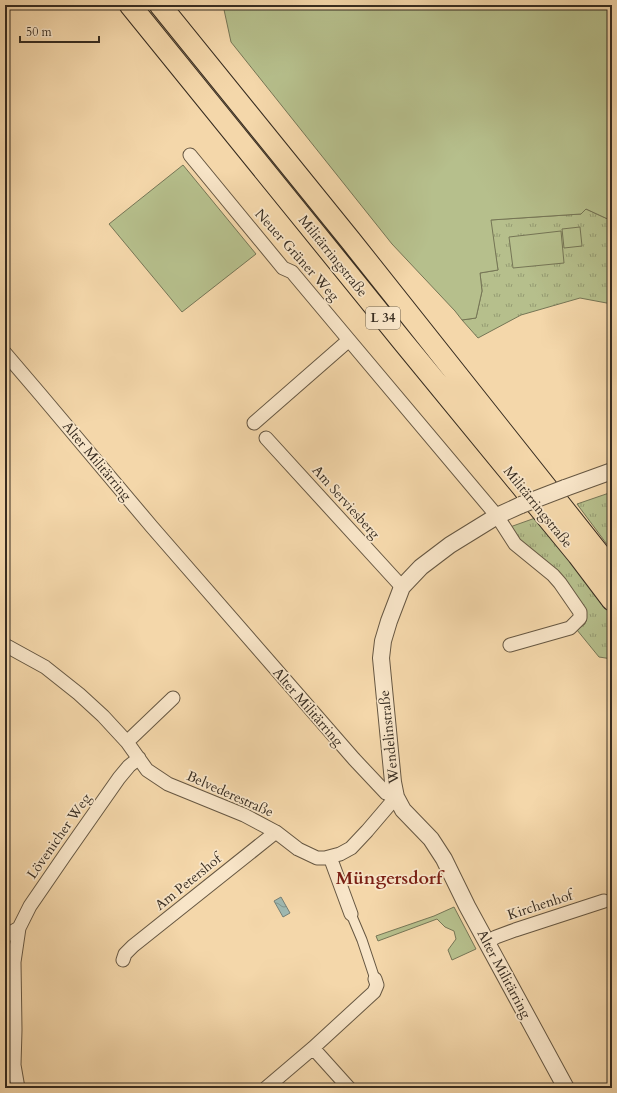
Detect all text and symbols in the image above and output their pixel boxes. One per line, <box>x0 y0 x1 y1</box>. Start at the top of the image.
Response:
scale bar <box>20 18 99 44</box>
text: 50 m <box>26 24 53 40</box>
street label: Neuer Grüner Weg <box>250 205 344 305</box>
street label: Militärringstraße <box>294 211 372 301</box>
road number: L 34 <box>366 307 400 329</box>
street label: Alter Militärring <box>58 417 136 505</box>
street label: Am Serviesberg <box>308 461 384 543</box>
street label: Militärringstraße <box>499 462 577 552</box>
street label: Alter Militärring <box>269 664 348 750</box>
street label: Wendelinstraße <box>375 689 403 786</box>
street label: Belvederestraße <box>184 766 276 822</box>
street label: Lövenicher Weg <box>22 789 96 883</box>
street label: Am Petershof <box>151 848 227 915</box>
district label: Müngersdorf <box>336 866 445 891</box>
street label: Kirchenhof <box>505 885 578 924</box>
street label: Alter Militärring <box>473 926 536 1022</box>

